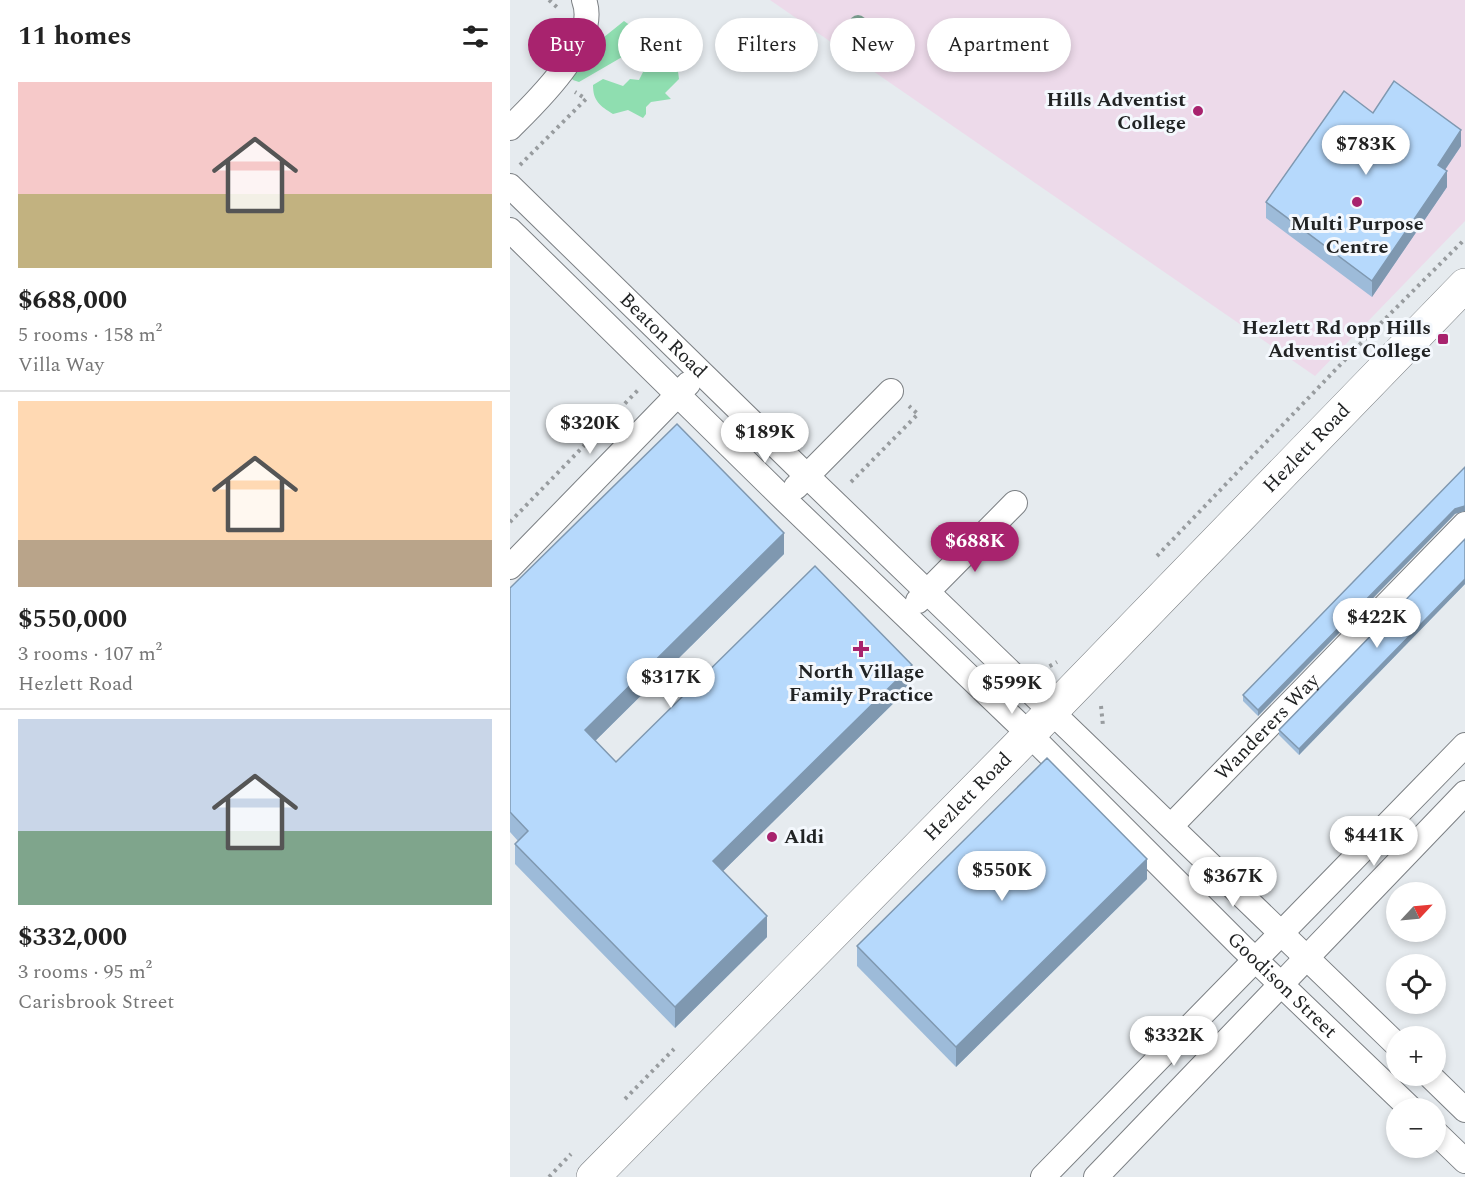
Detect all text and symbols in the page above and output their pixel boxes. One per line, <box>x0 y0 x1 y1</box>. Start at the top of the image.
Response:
text: 11 homes <box>18 16 132 56</box>
chip: Buy <box>528 18 606 72</box>
chip: Rent <box>618 18 703 72</box>
chip: Filters <box>715 18 818 72</box>
chip: New <box>830 18 915 72</box>
chip: Apartment <box>927 18 1071 72</box>
icon: filters <box>459 20 492 53</box>
place label: Hills Adventist College <box>1047 85 1186 138</box>
marker: Hills Adventist College <box>1191 104 1205 118</box>
icon: home <box>201 121 309 229</box>
pin: $783K <box>1324 125 1408 176</box>
text: $783K <box>1336 129 1396 159</box>
marker: Multi Purpose Centre <box>1350 195 1364 209</box>
place label: Multi Purpose Centre <box>1290 209 1424 262</box>
text: $688,000 <box>18 280 127 320</box>
street label: Beaton Road <box>612 285 714 386</box>
place label: Hezlett Rd opp Hills Adventist College <box>1242 313 1431 366</box>
text: 5 rooms · 158 m² <box>18 320 162 350</box>
marker: Hezlett Rd opp Hills Adventist College <box>1436 332 1450 346</box>
text: Villa Way <box>18 350 104 380</box>
street label: Hezlett Road <box>1256 396 1358 500</box>
pin: $320K <box>548 404 632 455</box>
text: $320K <box>560 408 620 438</box>
pin: $189K <box>723 413 807 464</box>
text: $189K <box>735 417 795 447</box>
icon: home <box>201 440 309 548</box>
pin: $688K <box>933 522 1017 573</box>
text: $688K <box>945 526 1005 556</box>
pin: $422K <box>1335 598 1419 649</box>
text: $550,000 <box>18 599 127 639</box>
text: $422K <box>1347 602 1407 632</box>
text: 3 rooms · 107 m² <box>18 639 162 669</box>
marker: North Village Family Practice <box>852 640 870 658</box>
place label: North Village Family Practice <box>789 657 933 710</box>
pin: $317K <box>629 658 713 709</box>
text: $317K <box>641 662 701 692</box>
pin: $599K <box>970 664 1054 715</box>
street label: Wanderers Way <box>1208 666 1328 787</box>
text: $599K <box>982 668 1042 698</box>
text: Hezlett Road <box>18 669 133 699</box>
street label: Hezlett Road <box>917 745 1019 848</box>
icon: home <box>201 758 309 866</box>
pin: $441K <box>1332 816 1416 867</box>
text: $441K <box>1344 820 1404 850</box>
place label: Aldi <box>784 822 824 852</box>
marker: Aldi <box>765 830 779 844</box>
pin: $550K <box>960 851 1044 902</box>
text: $550K <box>972 855 1032 885</box>
pin: $367K <box>1191 857 1275 908</box>
text: $367K <box>1203 861 1263 891</box>
north arrow <box>1386 882 1446 942</box>
map controls <box>1386 882 1446 1158</box>
text: $332,000 <box>18 917 127 957</box>
street label: Goodison Street <box>1220 925 1344 1046</box>
button: locate <box>1386 954 1446 1014</box>
text: 3 rooms · 95 m² <box>18 957 152 987</box>
text: Carisbrook Street <box>18 987 174 1017</box>
pin: $332K <box>1132 1016 1216 1067</box>
text: $332K <box>1144 1020 1204 1050</box>
button: + <box>1386 1026 1446 1086</box>
button: − <box>1386 1098 1446 1158</box>

